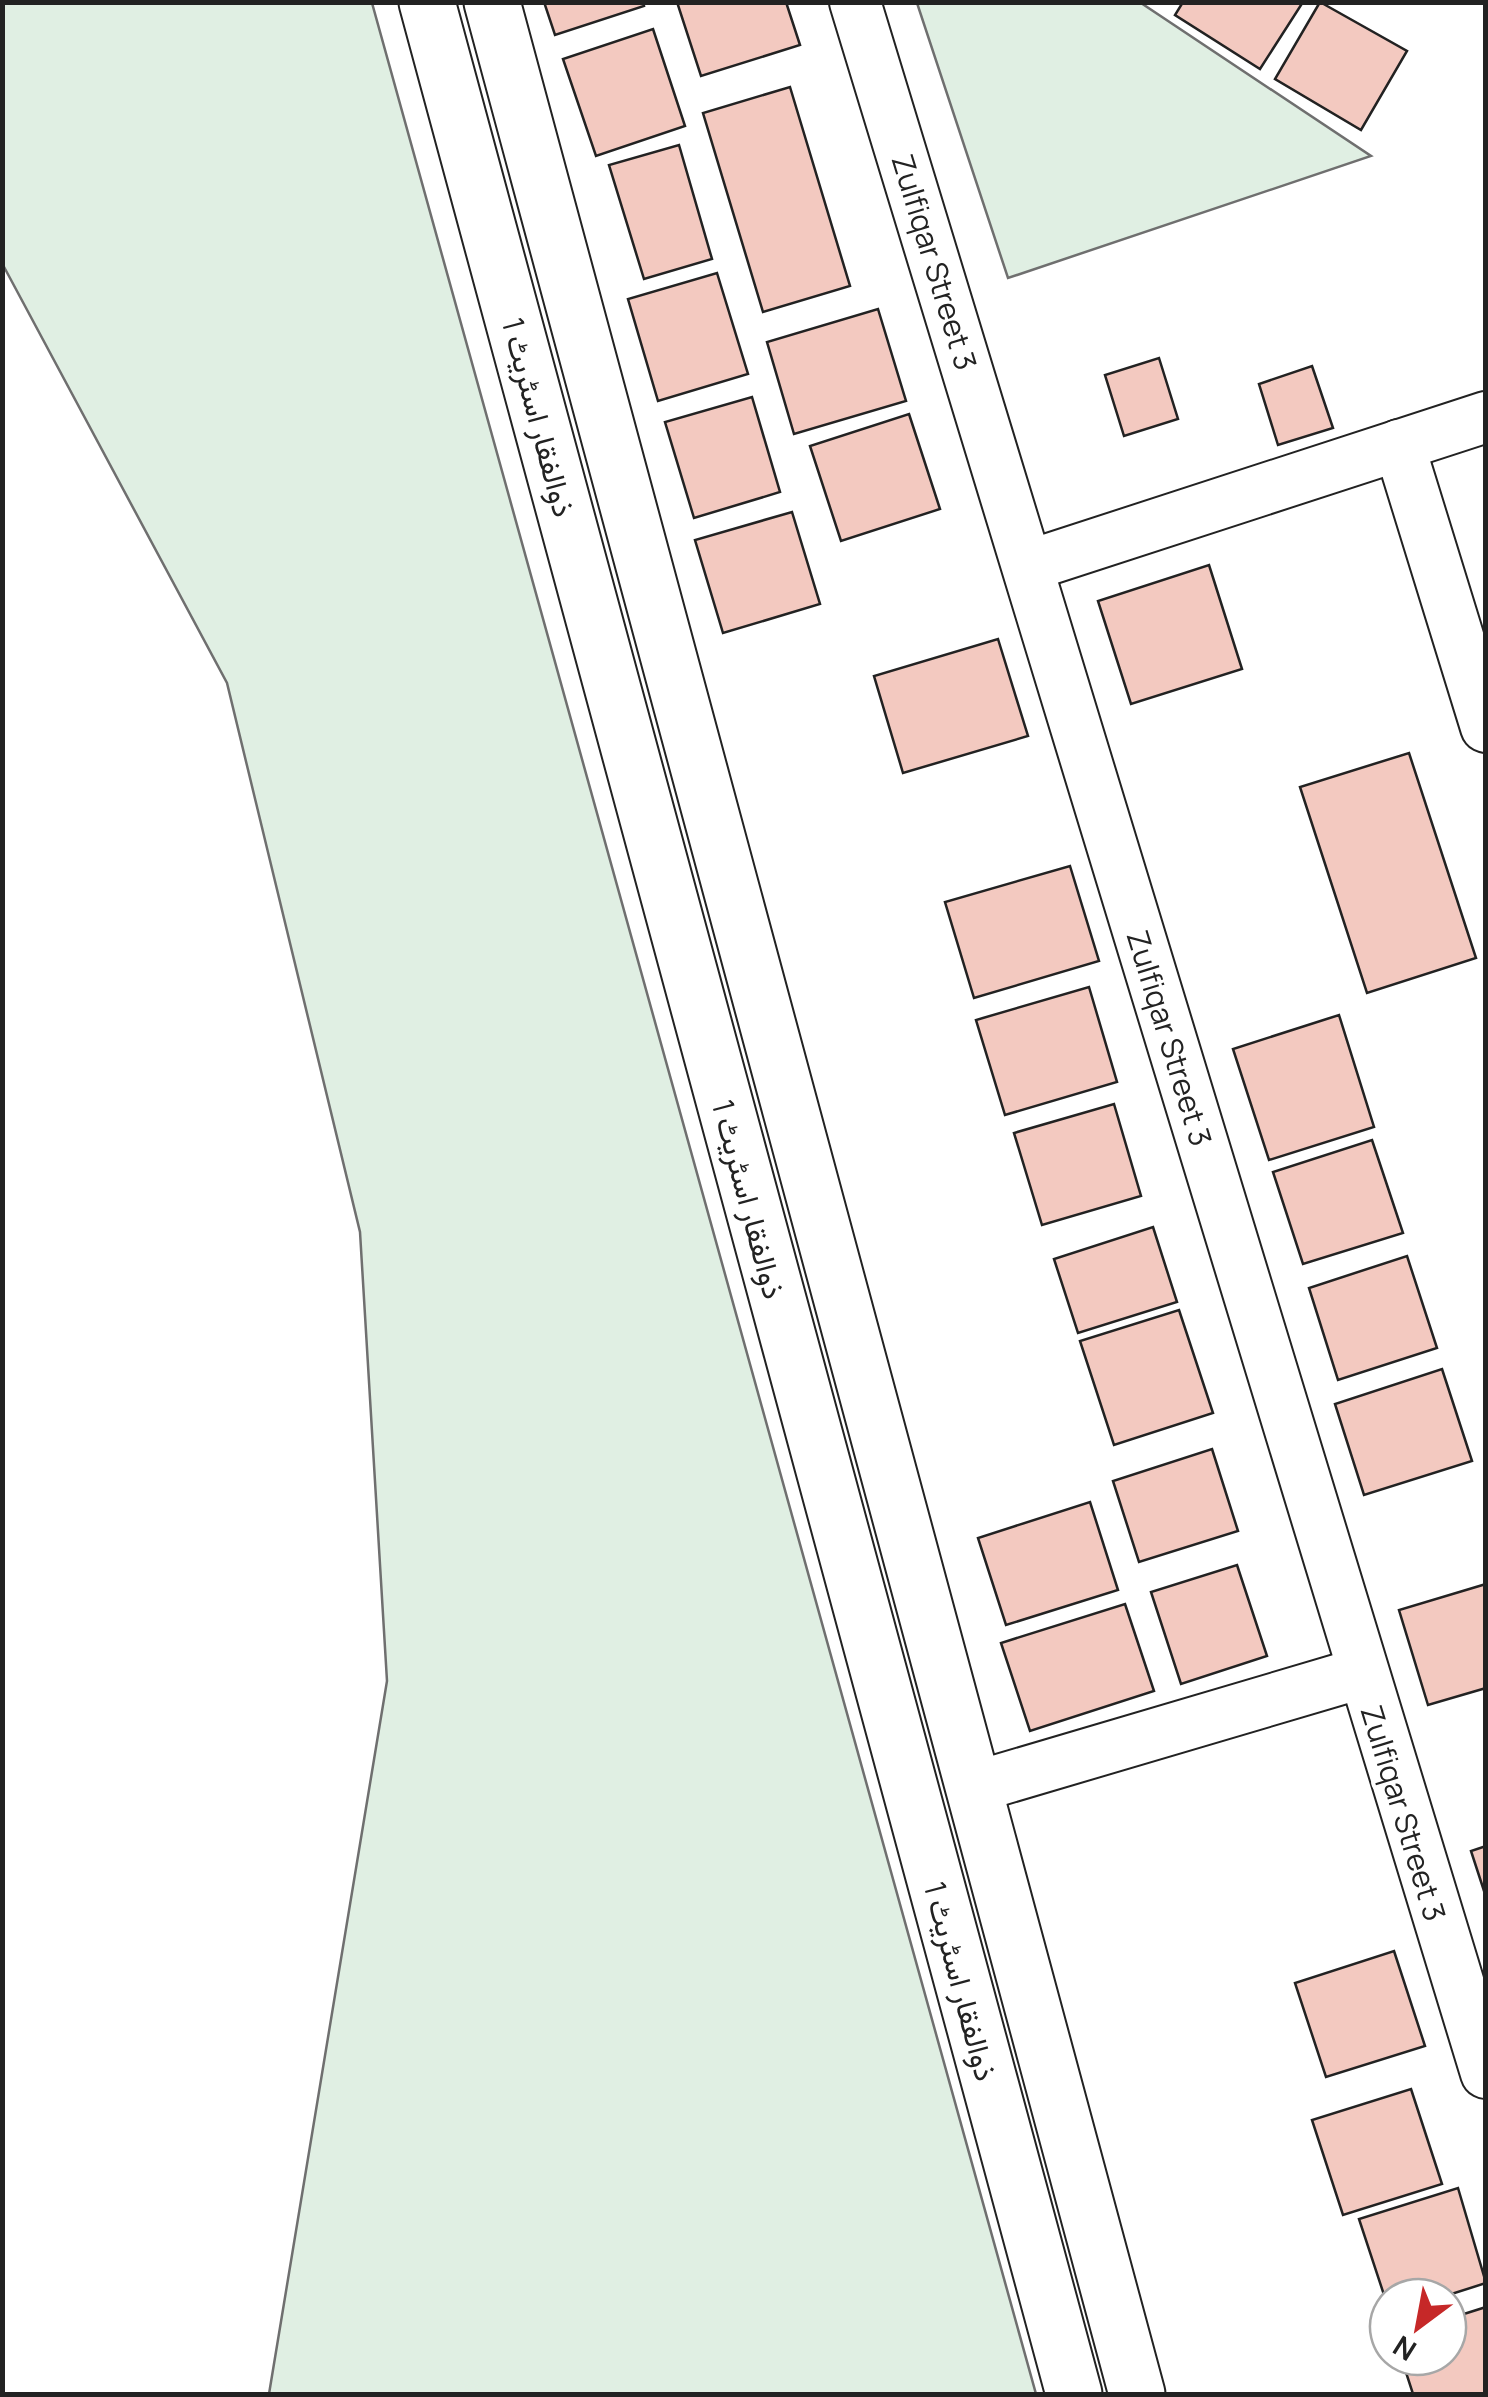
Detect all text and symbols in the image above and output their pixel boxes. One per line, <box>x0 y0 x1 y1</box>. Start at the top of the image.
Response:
street label: Zulfiqar Street 3 <box>883 149 987 375</box>
street label: ذوالفقار اسٹریٹ 1 <box>493 313 585 521</box>
street label: Zulfiqar Street 3 <box>1118 925 1222 1151</box>
street label: ذوالفقار اسٹریٹ 1 <box>703 1095 795 1303</box>
street label: Zulfiqar Street 3 <box>1352 1700 1456 1926</box>
street label: ذوالفقار اسٹریٹ 1 <box>915 1877 1007 2085</box>
north arrow <box>1368 2277 1468 2377</box>
text: N <box>1386 2328 1423 2370</box>

